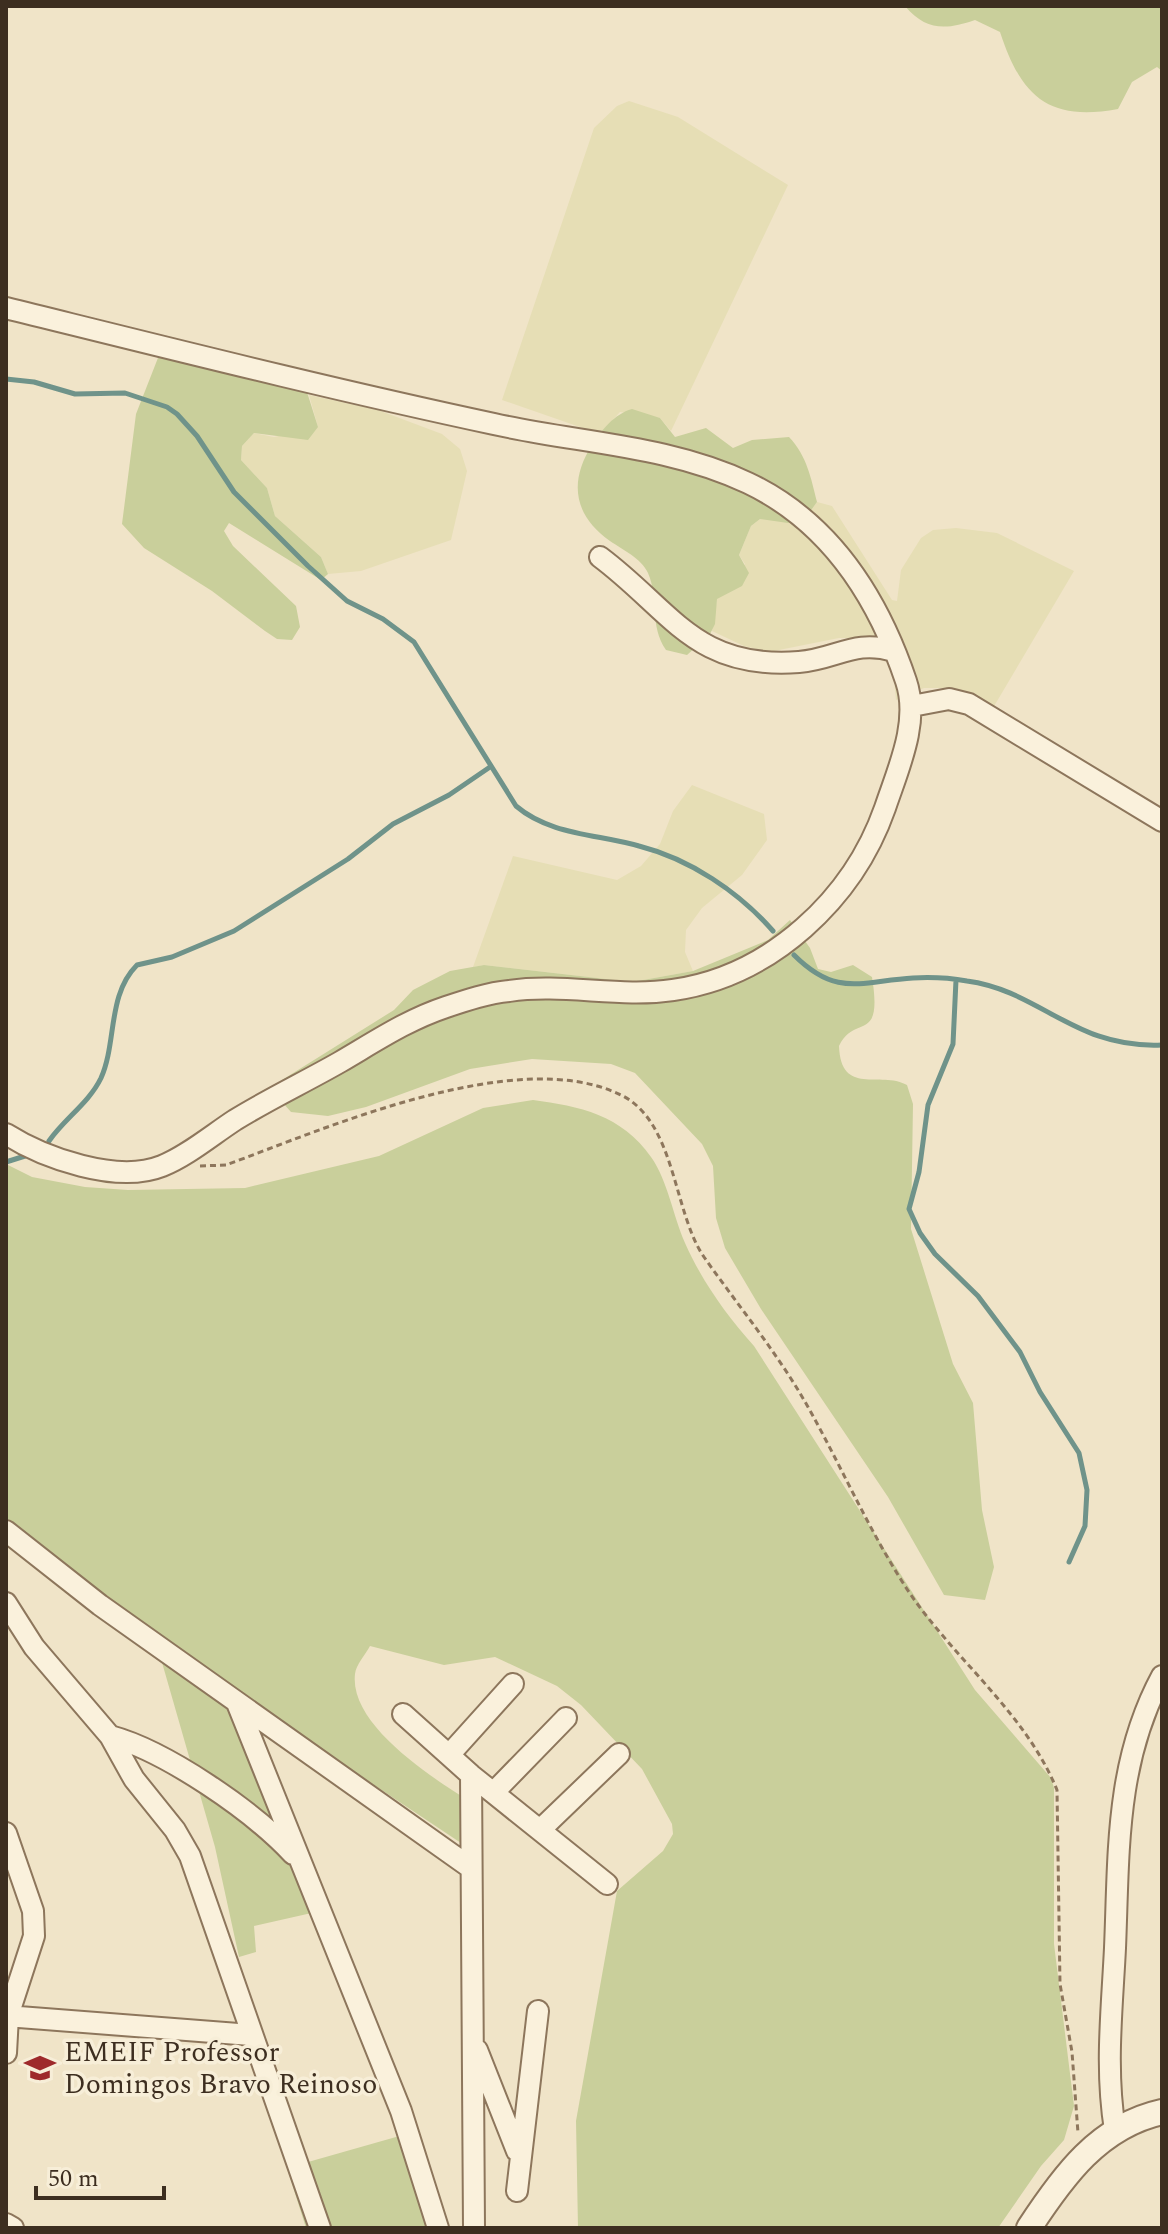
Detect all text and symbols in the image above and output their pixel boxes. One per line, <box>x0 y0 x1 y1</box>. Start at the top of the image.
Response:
place label: EMEIF Professor Domingos Bravo Reinoso <box>64 2031 377 2106</box>
school or university icon: EMEIF Professor Domingos Bravo Reinoso <box>23 2051 57 2085</box>
scale bar <box>36 2150 164 2200</box>
text: 50 m <box>48 2161 99 2197</box>

